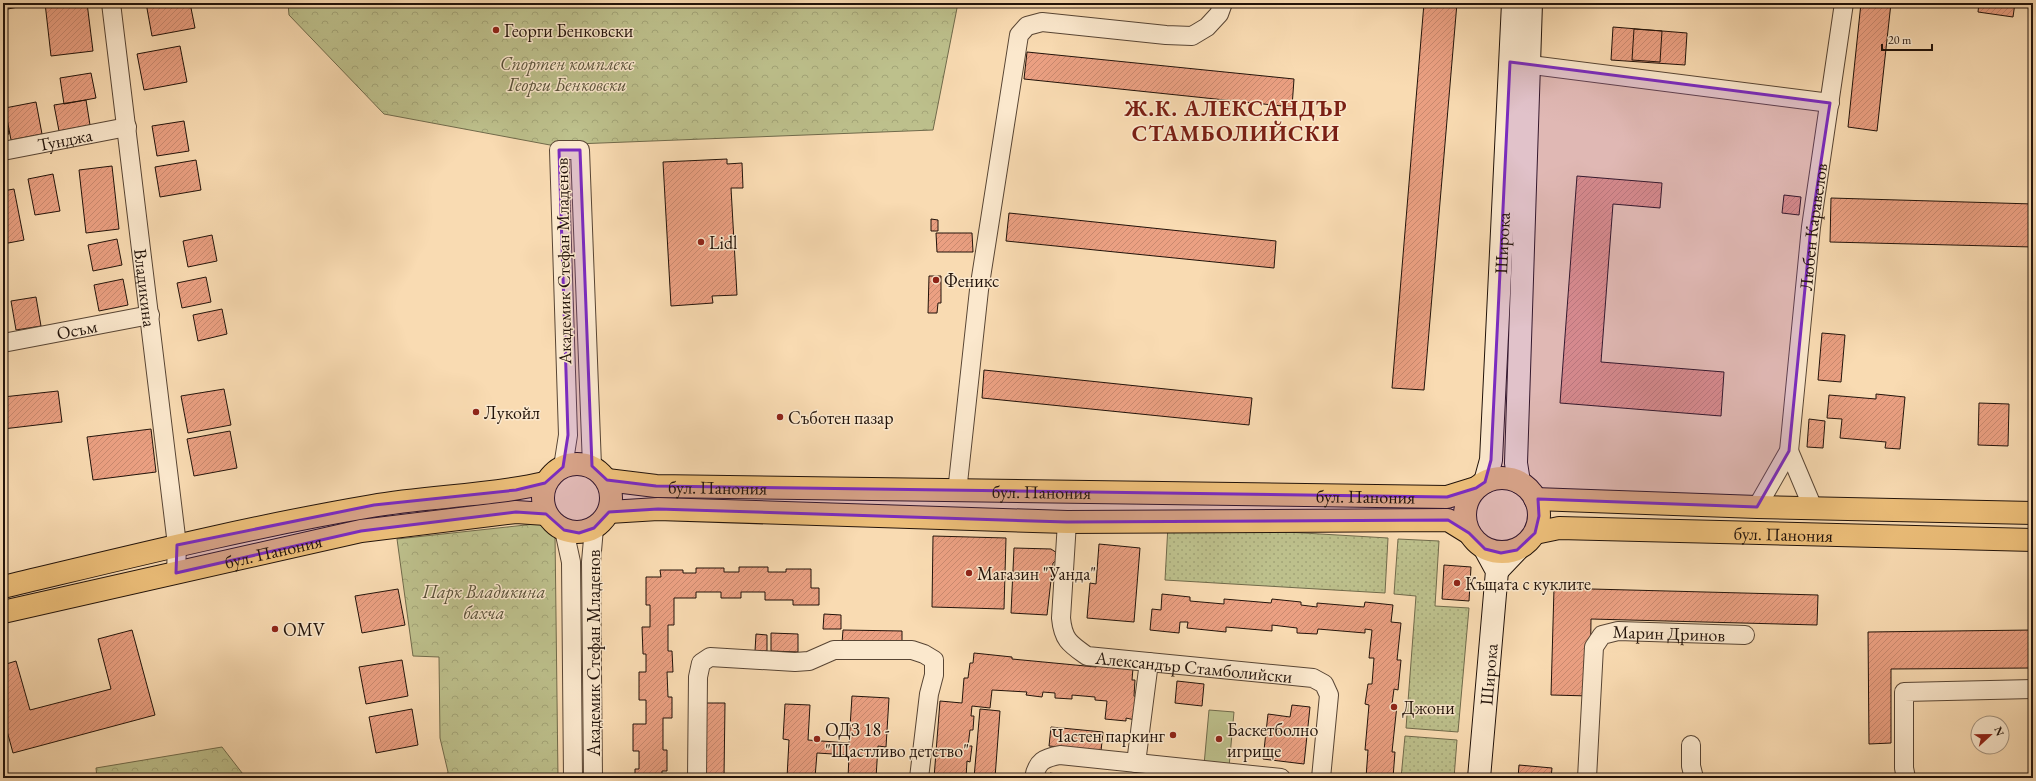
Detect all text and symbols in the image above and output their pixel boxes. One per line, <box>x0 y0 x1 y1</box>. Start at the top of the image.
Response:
place label: Георги Бенковски <box>504 19 634 42</box>
marker: Георги Бенковски <box>491 25 501 35</box>
scale bar <box>1882 26 1932 52</box>
text: 20 m <box>1888 32 1912 48</box>
park label: Спортен комплекс Георги Бенковски <box>500 52 634 97</box>
district label: Ж.К. АЛЕКСАНДЪР СТАМБОЛИЙСКИ <box>1124 94 1348 148</box>
street label: Тунджа <box>36 122 95 156</box>
street label: Академик Стефан Младенов <box>550 157 576 366</box>
street label: Любен Каравелов <box>1793 161 1832 292</box>
street label: Широка <box>1488 211 1514 275</box>
place label: Lidl <box>709 231 737 254</box>
marker: Lidl <box>696 237 706 247</box>
street label: Владикина <box>130 247 162 329</box>
place label: Феникс <box>944 269 999 292</box>
marker: Феникс <box>931 275 941 285</box>
street label: Осъм <box>54 314 100 344</box>
place label: Лукойл <box>484 401 540 424</box>
place label: Съботен пазар <box>788 406 894 429</box>
marker: Лукойл <box>471 407 481 417</box>
marker: Съботен пазар <box>775 412 785 422</box>
street label: бул. Панония <box>668 475 767 499</box>
street label: бул. Панония <box>992 479 1091 504</box>
street label: бул. Панония <box>1316 484 1415 508</box>
street label: бул. Панония <box>1733 521 1833 546</box>
street label: бул. Панония <box>222 529 324 573</box>
street label: Академик Стефан Младенов <box>582 549 605 757</box>
place label: Магазин "Уанда" <box>977 562 1096 585</box>
marker: Магазин "Уанда" <box>964 568 974 578</box>
place label: Къщата с куклите <box>1465 572 1591 595</box>
marker: Къщата с куклите <box>1452 578 1462 588</box>
park label: Парк Владикина бахча <box>421 580 546 624</box>
place label: OMV <box>283 618 326 641</box>
street label: Марин Дринов <box>1612 619 1726 646</box>
marker: OMV <box>270 624 280 634</box>
street label: Широка <box>1474 642 1502 706</box>
street label: Александър Стамболийски <box>1093 645 1294 687</box>
place label: Джони <box>1402 696 1455 719</box>
marker: Джони <box>1389 702 1399 712</box>
north arrow <box>1970 715 2010 755</box>
place label: ОДЗ 18 - "Щастливо детство" <box>825 718 969 762</box>
place label: Баскетболно игрище <box>1227 718 1318 762</box>
place label: Частен паркинг <box>1051 724 1166 747</box>
text: N <box>1991 725 2007 738</box>
marker: Частен паркинг <box>1168 730 1178 740</box>
marker: ОДЗ 18 - "Щастливо детство" <box>812 734 822 744</box>
marker: Баскетболно игрище <box>1214 734 1224 744</box>

